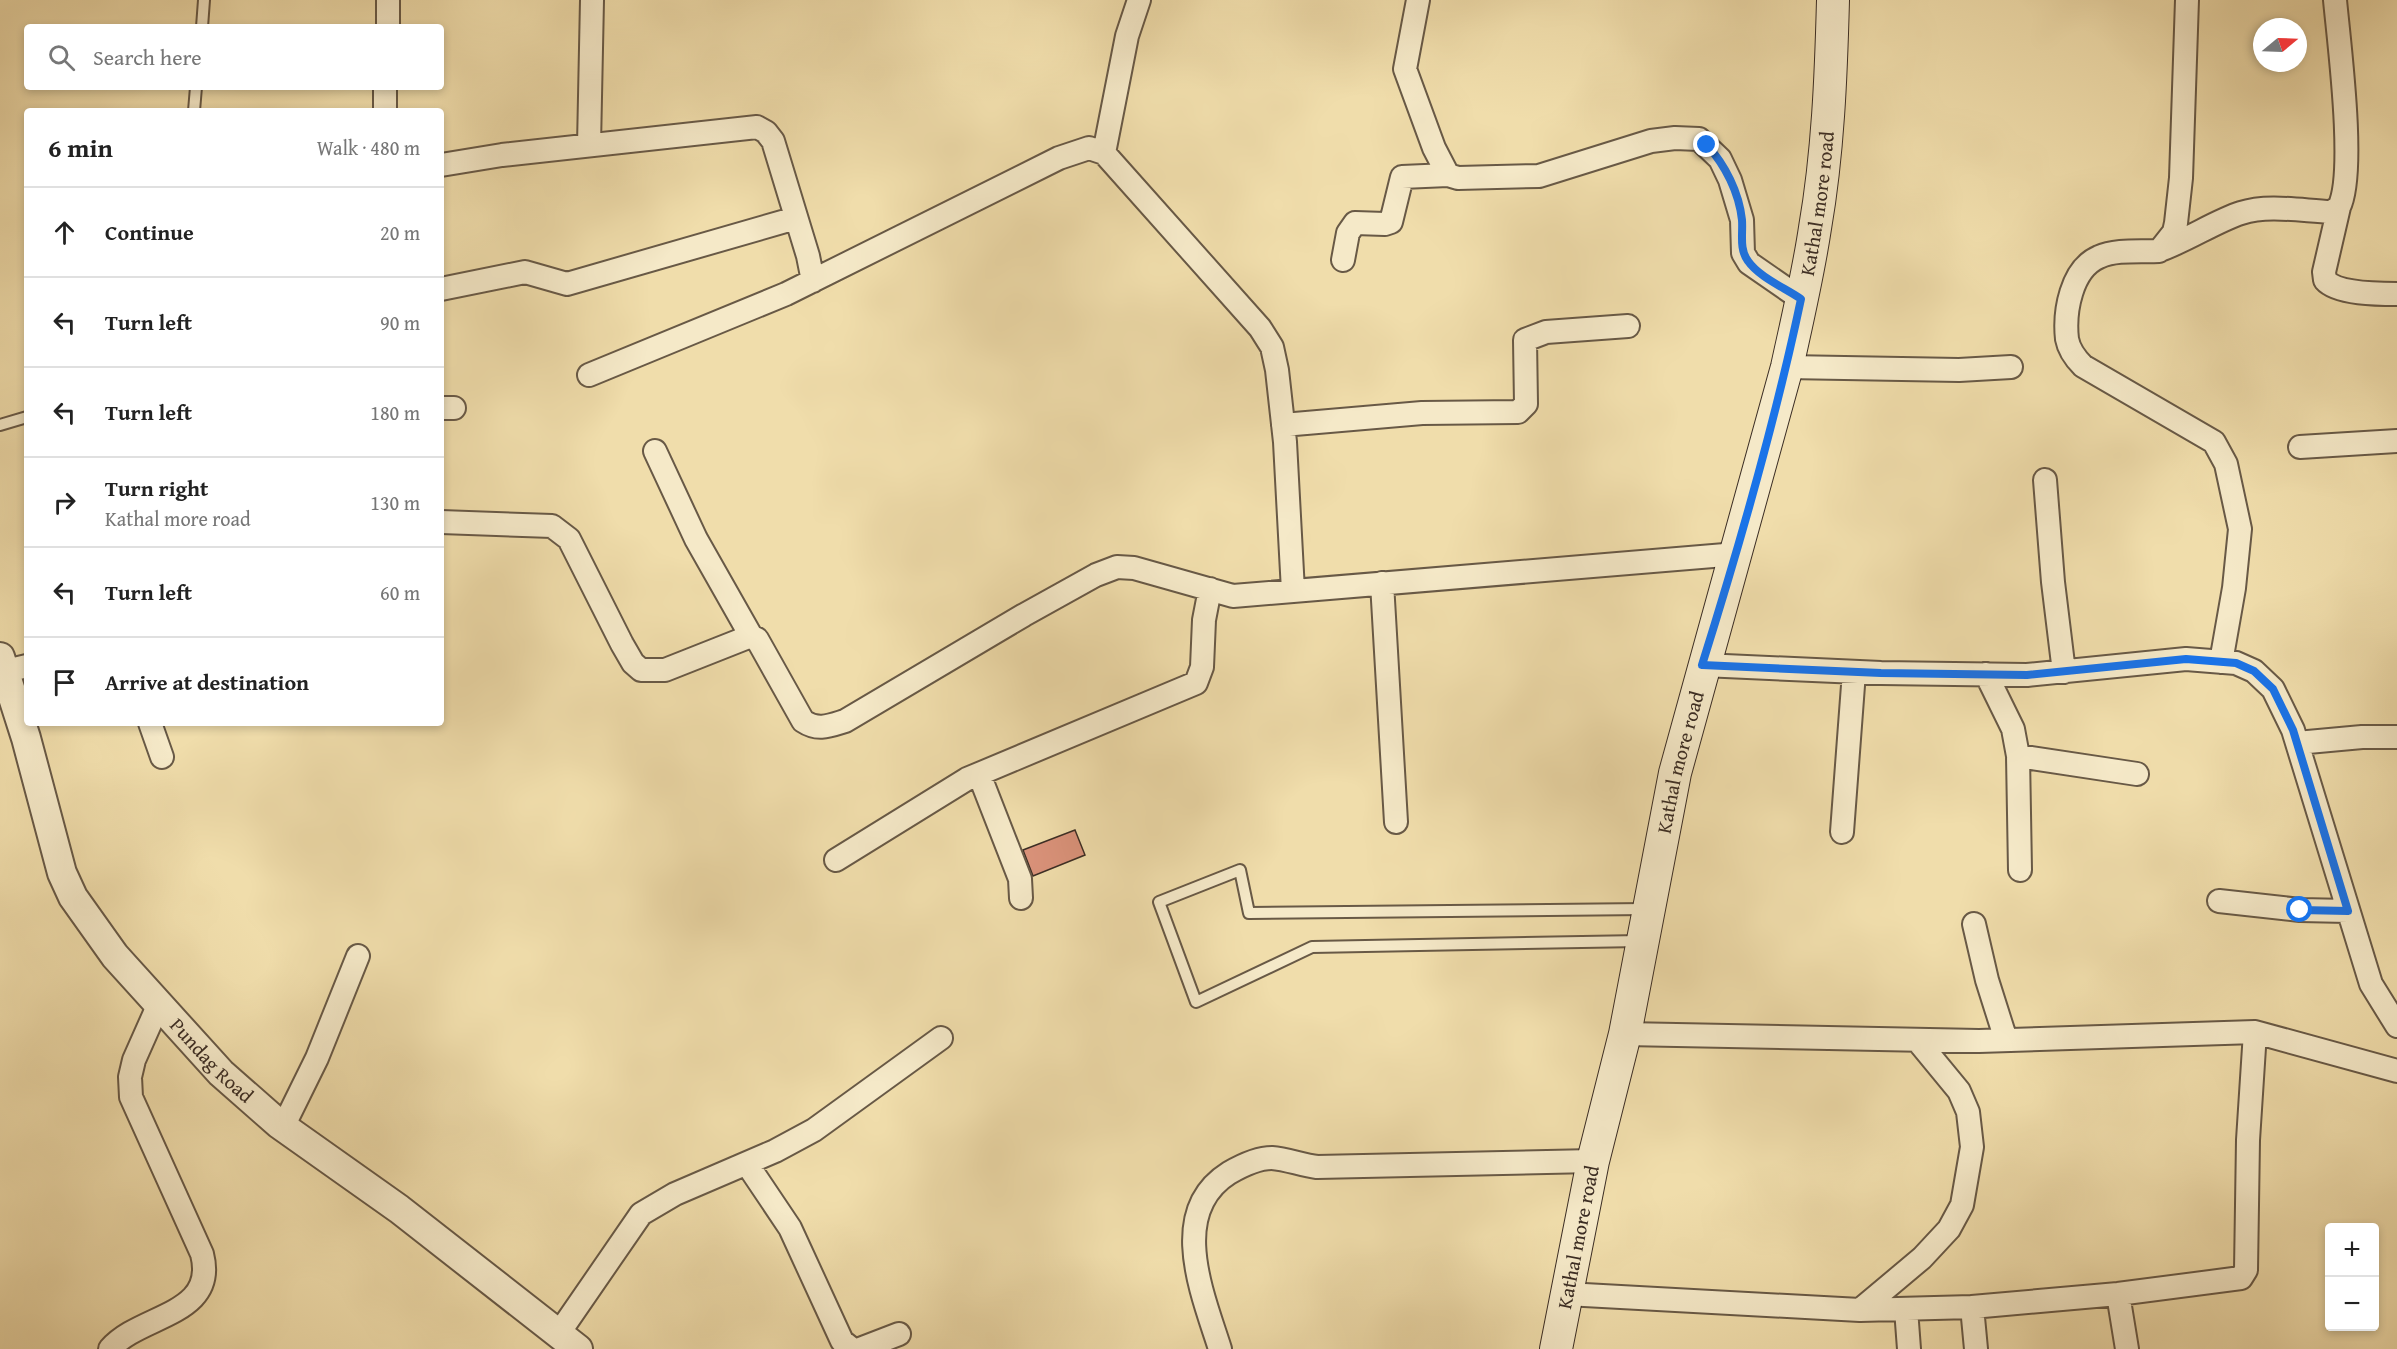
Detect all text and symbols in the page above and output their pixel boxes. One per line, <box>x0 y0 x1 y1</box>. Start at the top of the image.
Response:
north arrow <box>2253 18 2307 72</box>
search box <box>24 24 444 90</box>
icon: search <box>45 41 78 74</box>
text: Search here <box>93 41 202 73</box>
text: 6 min <box>48 128 113 167</box>
street label: Kathal more road <box>1792 130 1841 278</box>
route end <box>1693 131 1719 157</box>
text: Walk · 480 m <box>317 133 420 162</box>
icon: ahead <box>48 216 81 249</box>
text: Continue <box>105 216 194 248</box>
text: 20 m <box>380 218 420 247</box>
icon: left <box>48 306 81 339</box>
text: Turn left <box>105 306 192 338</box>
text: 90 m <box>380 308 420 337</box>
icon: left <box>48 396 81 429</box>
text: Turn left <box>105 396 192 428</box>
text: 180 m <box>370 398 420 427</box>
text: Turn right <box>105 472 208 504</box>
icon: right <box>48 486 81 519</box>
text: 130 m <box>370 488 420 517</box>
text: Kathal more road <box>105 504 251 533</box>
icon: left <box>48 576 81 609</box>
text: Turn left <box>105 576 192 608</box>
text: 60 m <box>380 578 420 607</box>
icon: arrive <box>48 666 81 699</box>
text: Arrive at destination <box>105 666 309 698</box>
street label: Kathal more road <box>1649 687 1711 836</box>
route start <box>2286 896 2312 922</box>
street label: Pundag Road <box>164 1011 261 1110</box>
street label: Kathal more road <box>1549 1162 1606 1311</box>
map controls <box>2325 1223 2379 1331</box>
button: + <box>2325 1223 2379 1277</box>
button: − <box>2325 1277 2379 1331</box>

